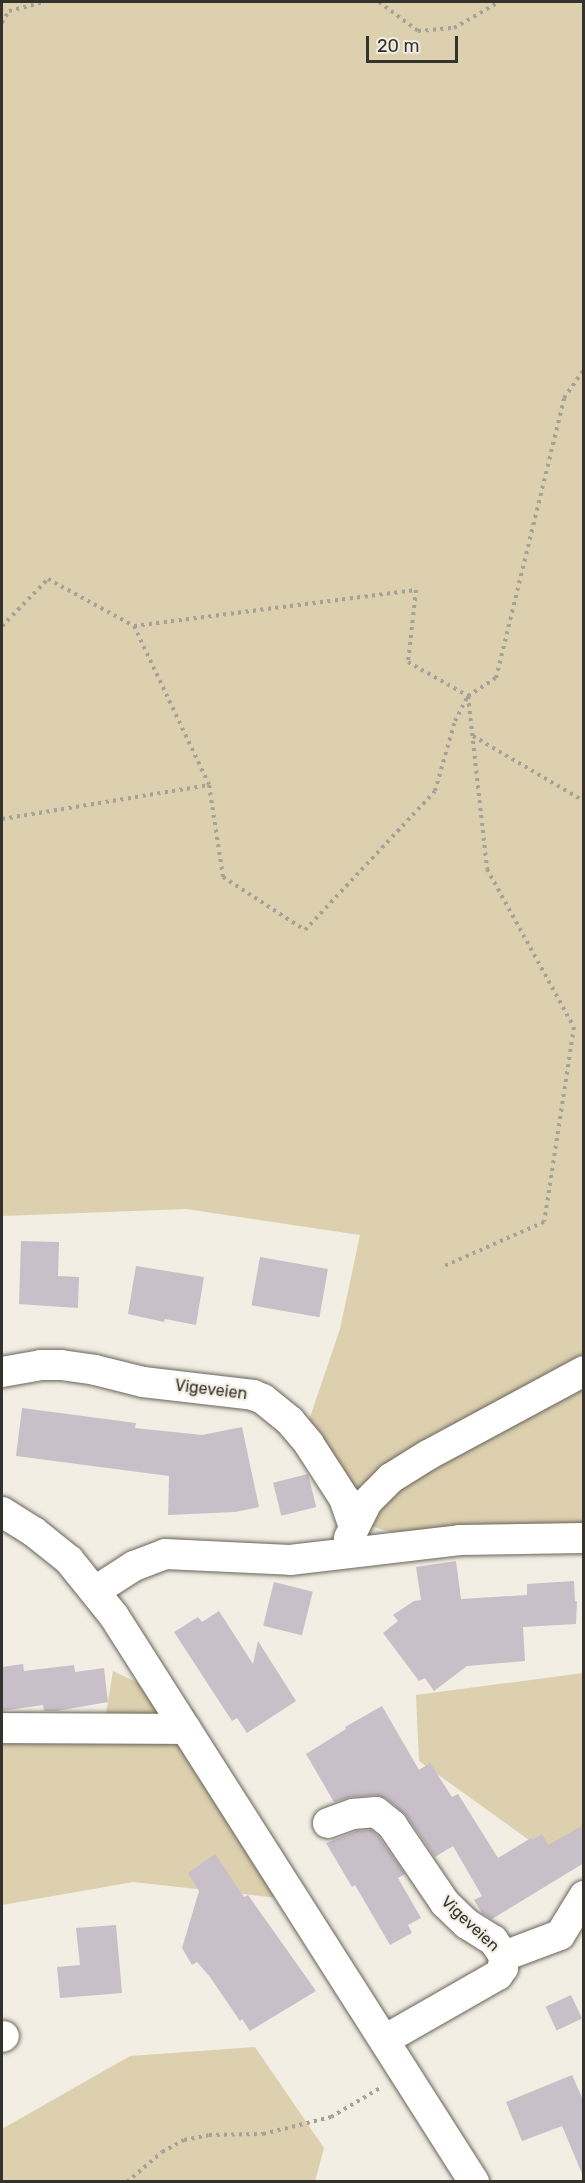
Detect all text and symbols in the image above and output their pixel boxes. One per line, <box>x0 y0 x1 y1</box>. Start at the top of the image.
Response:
scale bar <box>369 24 460 62</box>
text: 20 m <box>377 35 419 57</box>
street label: Vigeveien <box>174 1376 248 1404</box>
street label: Vigeveien <box>437 1892 503 1956</box>

